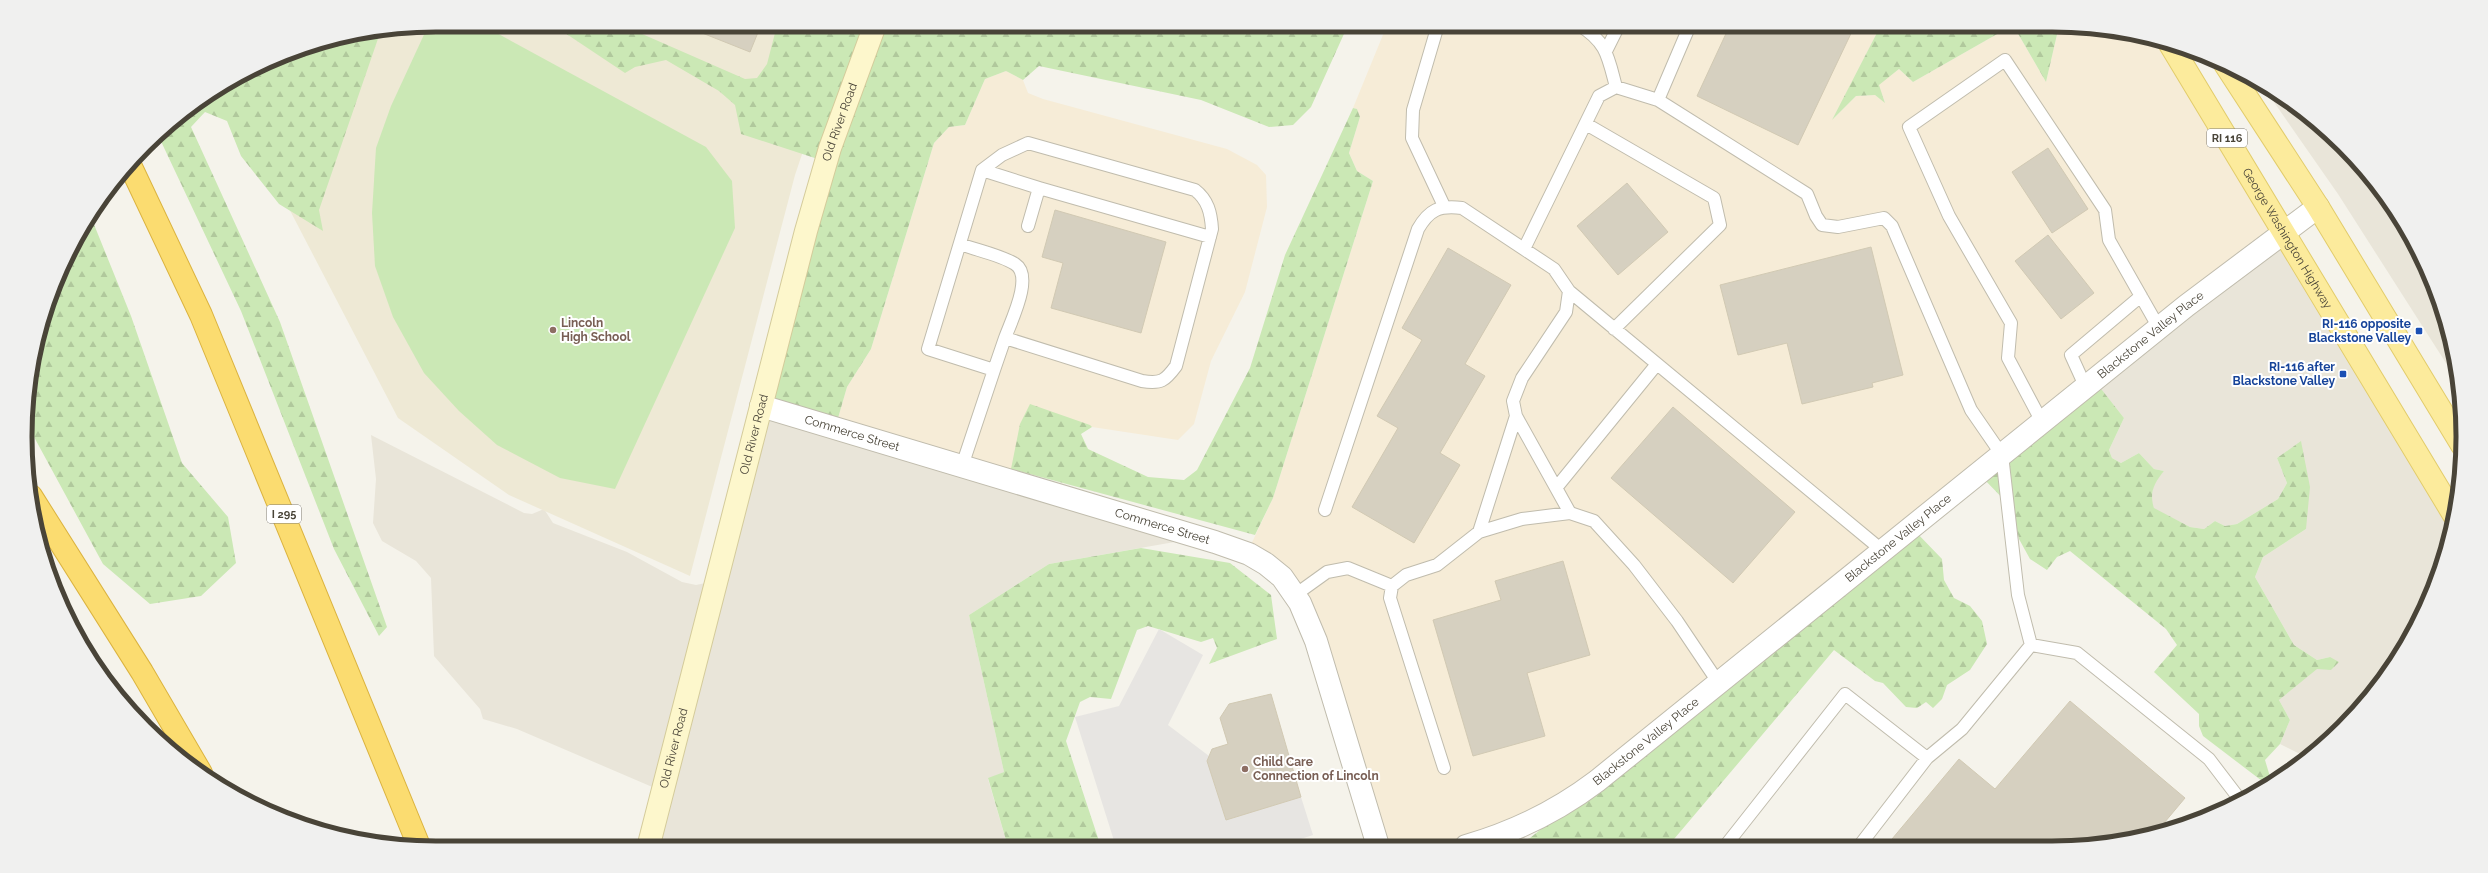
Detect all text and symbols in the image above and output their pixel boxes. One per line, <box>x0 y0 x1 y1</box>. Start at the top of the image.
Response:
street label: Old River Road <box>820 81 860 163</box>
road number: RI 116 <box>2207 129 2247 147</box>
street label: George Washington Highway <box>2239 166 2335 312</box>
street label: Blackstone Valley Place <box>2095 288 2206 382</box>
place label: Lincoln High School <box>561 316 631 344</box>
place label: RI-116 opposite Blackstone Valley <box>2309 317 2411 345</box>
marker: Lincoln High School <box>548 325 558 335</box>
marker: RI-116 opposite Blackstone Valley <box>2414 326 2424 336</box>
place label: RI-116 after Blackstone Valley <box>2233 360 2335 388</box>
marker: RI-116 after Blackstone Valley <box>2338 369 2348 379</box>
street label: Old River Road <box>737 393 771 476</box>
street label: Commerce Street <box>803 412 901 454</box>
street label: Blackstone Valley Place <box>1842 491 1954 585</box>
road number: I 295 <box>267 505 301 523</box>
street label: Commerce Street <box>1113 505 1212 547</box>
street label: Blackstone Valley Place <box>1590 695 1702 788</box>
street label: Old River Road <box>657 707 691 790</box>
place label: Child Care Connection of Lincoln <box>1253 755 1379 783</box>
marker: Child Care Connection of Lincoln <box>1240 764 1250 774</box>

